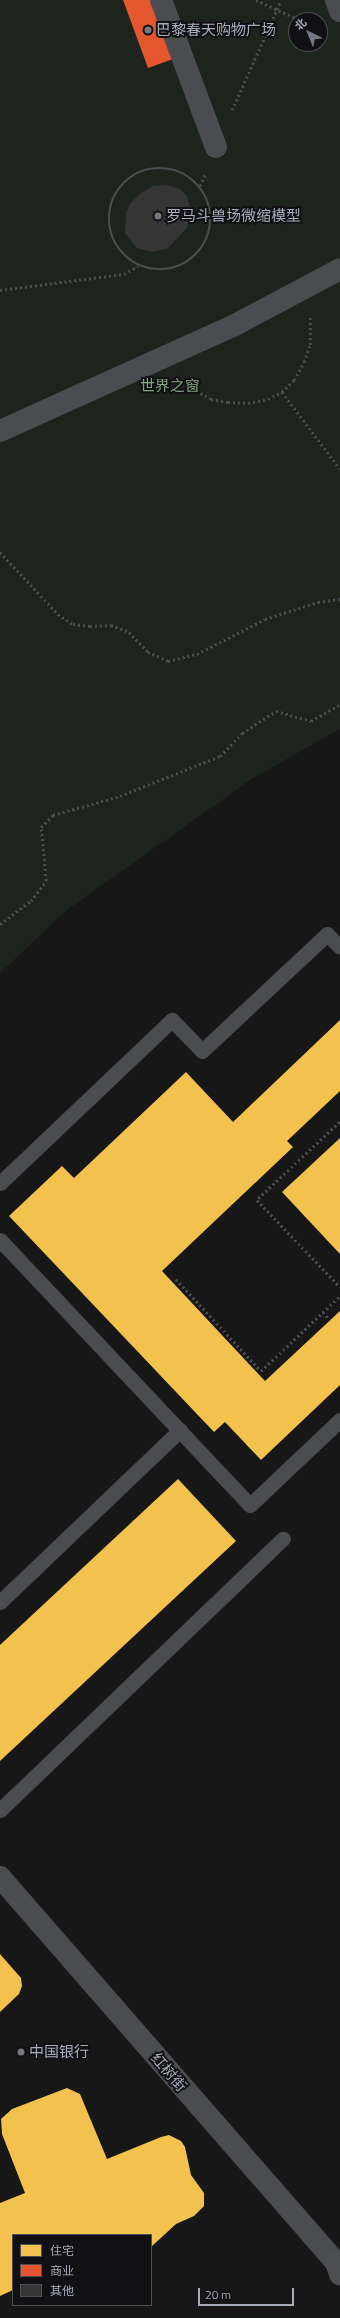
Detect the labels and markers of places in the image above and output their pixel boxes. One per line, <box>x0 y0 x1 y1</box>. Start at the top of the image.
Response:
place label: 巴黎春天购物广场 <box>156 21 276 39</box>
marker: 巴黎春天购物广场 <box>143 25 153 35</box>
place label: 罗马斗兽场微缩模型 <box>166 207 301 225</box>
marker: 罗马斗兽场微缩模型 <box>153 211 163 221</box>
place label: 中国银行 <box>29 2043 89 2061</box>
marker: 中国银行 <box>16 2047 26 2057</box>

